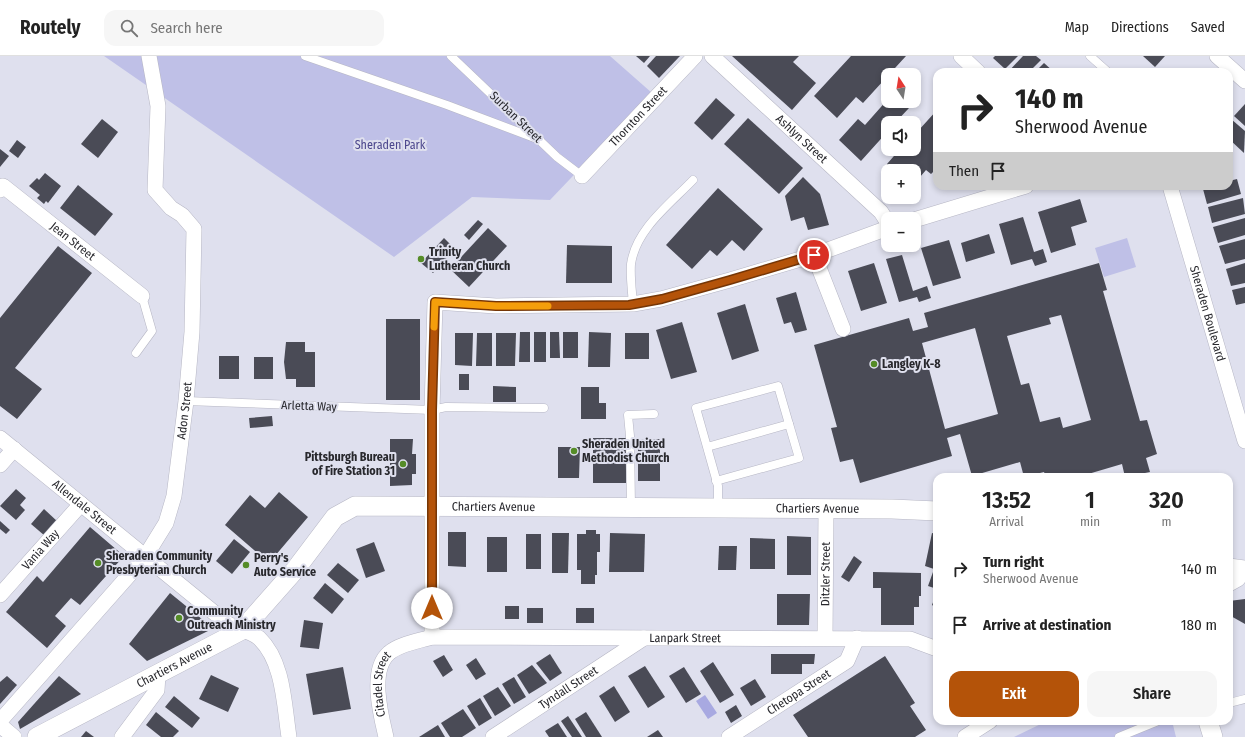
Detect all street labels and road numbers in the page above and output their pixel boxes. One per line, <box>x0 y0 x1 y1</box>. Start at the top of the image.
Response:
street label: Thornton Street <box>607 83 670 149</box>
street label: Surban Street <box>487 89 545 145</box>
street label: Ashlyn Street <box>773 112 830 166</box>
street label: Jean Street <box>47 219 98 263</box>
street label: Sheraden Boulevard <box>1187 264 1228 363</box>
street label: Adon Street <box>174 381 195 440</box>
street label: Arletta Way <box>281 398 338 414</box>
street label: Allendale Street <box>50 477 119 537</box>
street label: Chartiers Avenue <box>452 500 535 514</box>
street label: Chartiers Avenue <box>776 501 859 516</box>
street label: Vania Way <box>19 526 63 573</box>
street label: Ditzler Street <box>818 542 833 606</box>
street label: Lanpark Street <box>649 631 721 645</box>
street label: Chartiers Avenue <box>134 640 215 691</box>
street label: Citadel Street <box>371 648 394 718</box>
street label: Tyndall Street <box>536 663 600 712</box>
street label: Chetopa Street <box>764 666 833 718</box>

